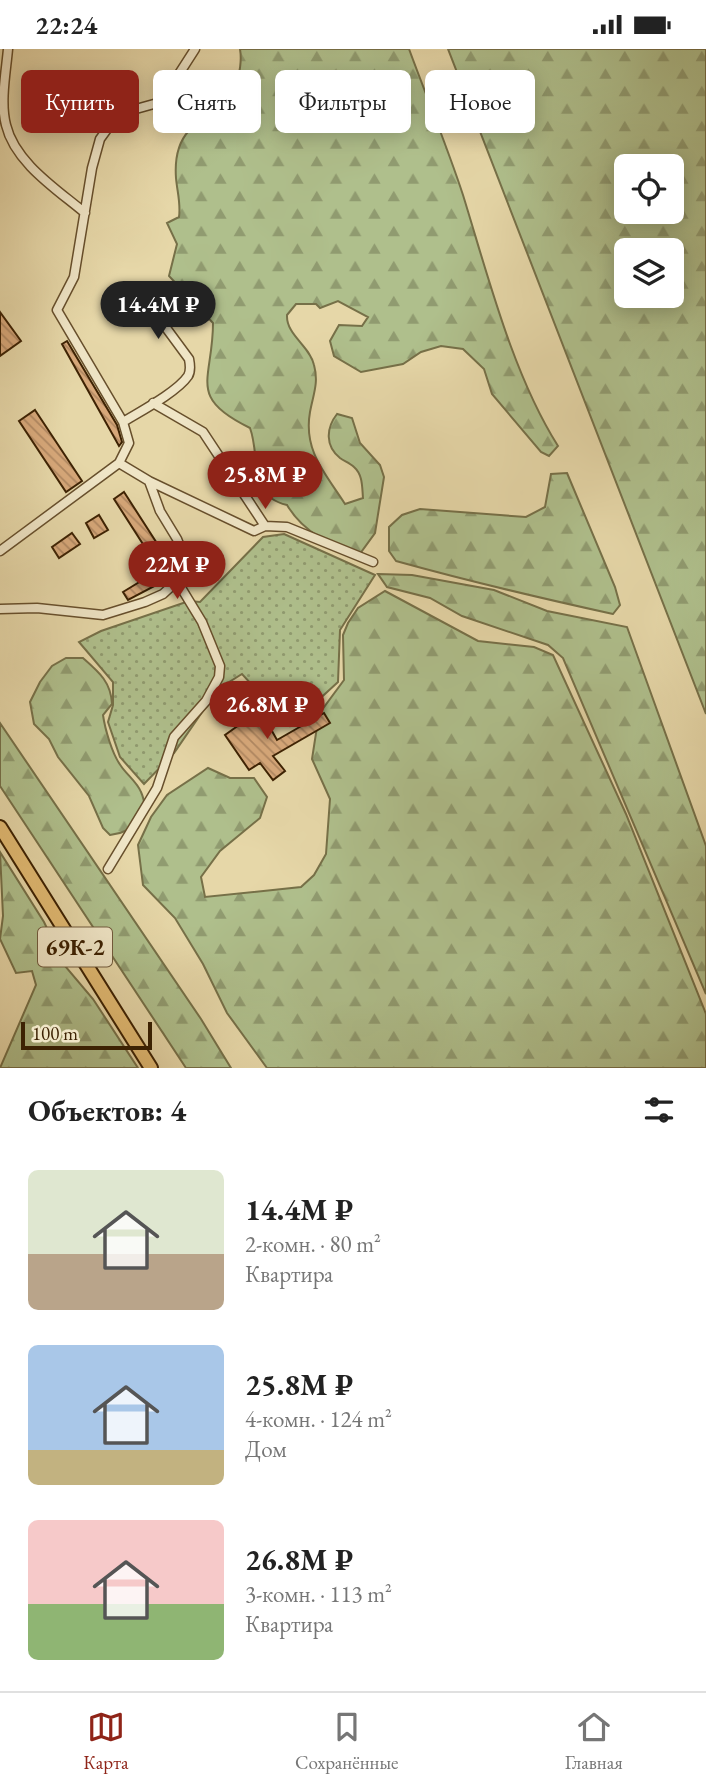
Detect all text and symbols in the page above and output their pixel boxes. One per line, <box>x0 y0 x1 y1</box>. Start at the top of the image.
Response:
text: 22:24 <box>35 8 97 42</box>
chip: Купить <box>21 70 139 133</box>
chip: Снять <box>153 70 261 133</box>
chip: Фильтры <box>275 70 411 133</box>
chip: Новое <box>425 70 535 133</box>
map controls <box>614 154 684 308</box>
button: locate <box>614 154 684 224</box>
button: layers <box>614 238 684 308</box>
pin: 14.4M ₽ <box>93 281 223 341</box>
text: 14.4M ₽ <box>117 289 199 319</box>
pin: 25.8M ₽ <box>200 451 330 511</box>
text: 25.8M ₽ <box>224 459 306 489</box>
pin: 22M ₽ <box>128 541 226 601</box>
text: 22M ₽ <box>144 549 210 579</box>
pin: 26.8M ₽ <box>202 681 332 741</box>
text: 26.8M ₽ <box>226 689 308 719</box>
road number: 69К-2 <box>38 927 112 966</box>
scale bar <box>21 1019 152 1051</box>
text: 100 m <box>32 1021 78 1046</box>
text: Объектов: 4 <box>28 1091 186 1130</box>
icon: filters <box>640 1091 678 1129</box>
text: 14.4M ₽ <box>245 1190 353 1229</box>
icon: home <box>84 1198 168 1282</box>
text: 2-комн. · 80 m² <box>245 1229 381 1259</box>
text: Квартира <box>245 1259 333 1289</box>
text: 25.8M ₽ <box>245 1365 353 1404</box>
icon: home <box>84 1373 168 1457</box>
text: 4-комн. · 124 m² <box>245 1404 392 1434</box>
text: Дом <box>245 1434 287 1464</box>
text: 26.8M ₽ <box>245 1540 353 1579</box>
icon: home <box>84 1548 168 1632</box>
text: 3-комн. · 113 m² <box>245 1579 392 1609</box>
text: Квартира <box>245 1609 333 1639</box>
tab: Карта <box>83 1708 129 1775</box>
tab: Сохранённые <box>295 1708 399 1775</box>
tab: Главная <box>565 1708 623 1775</box>

